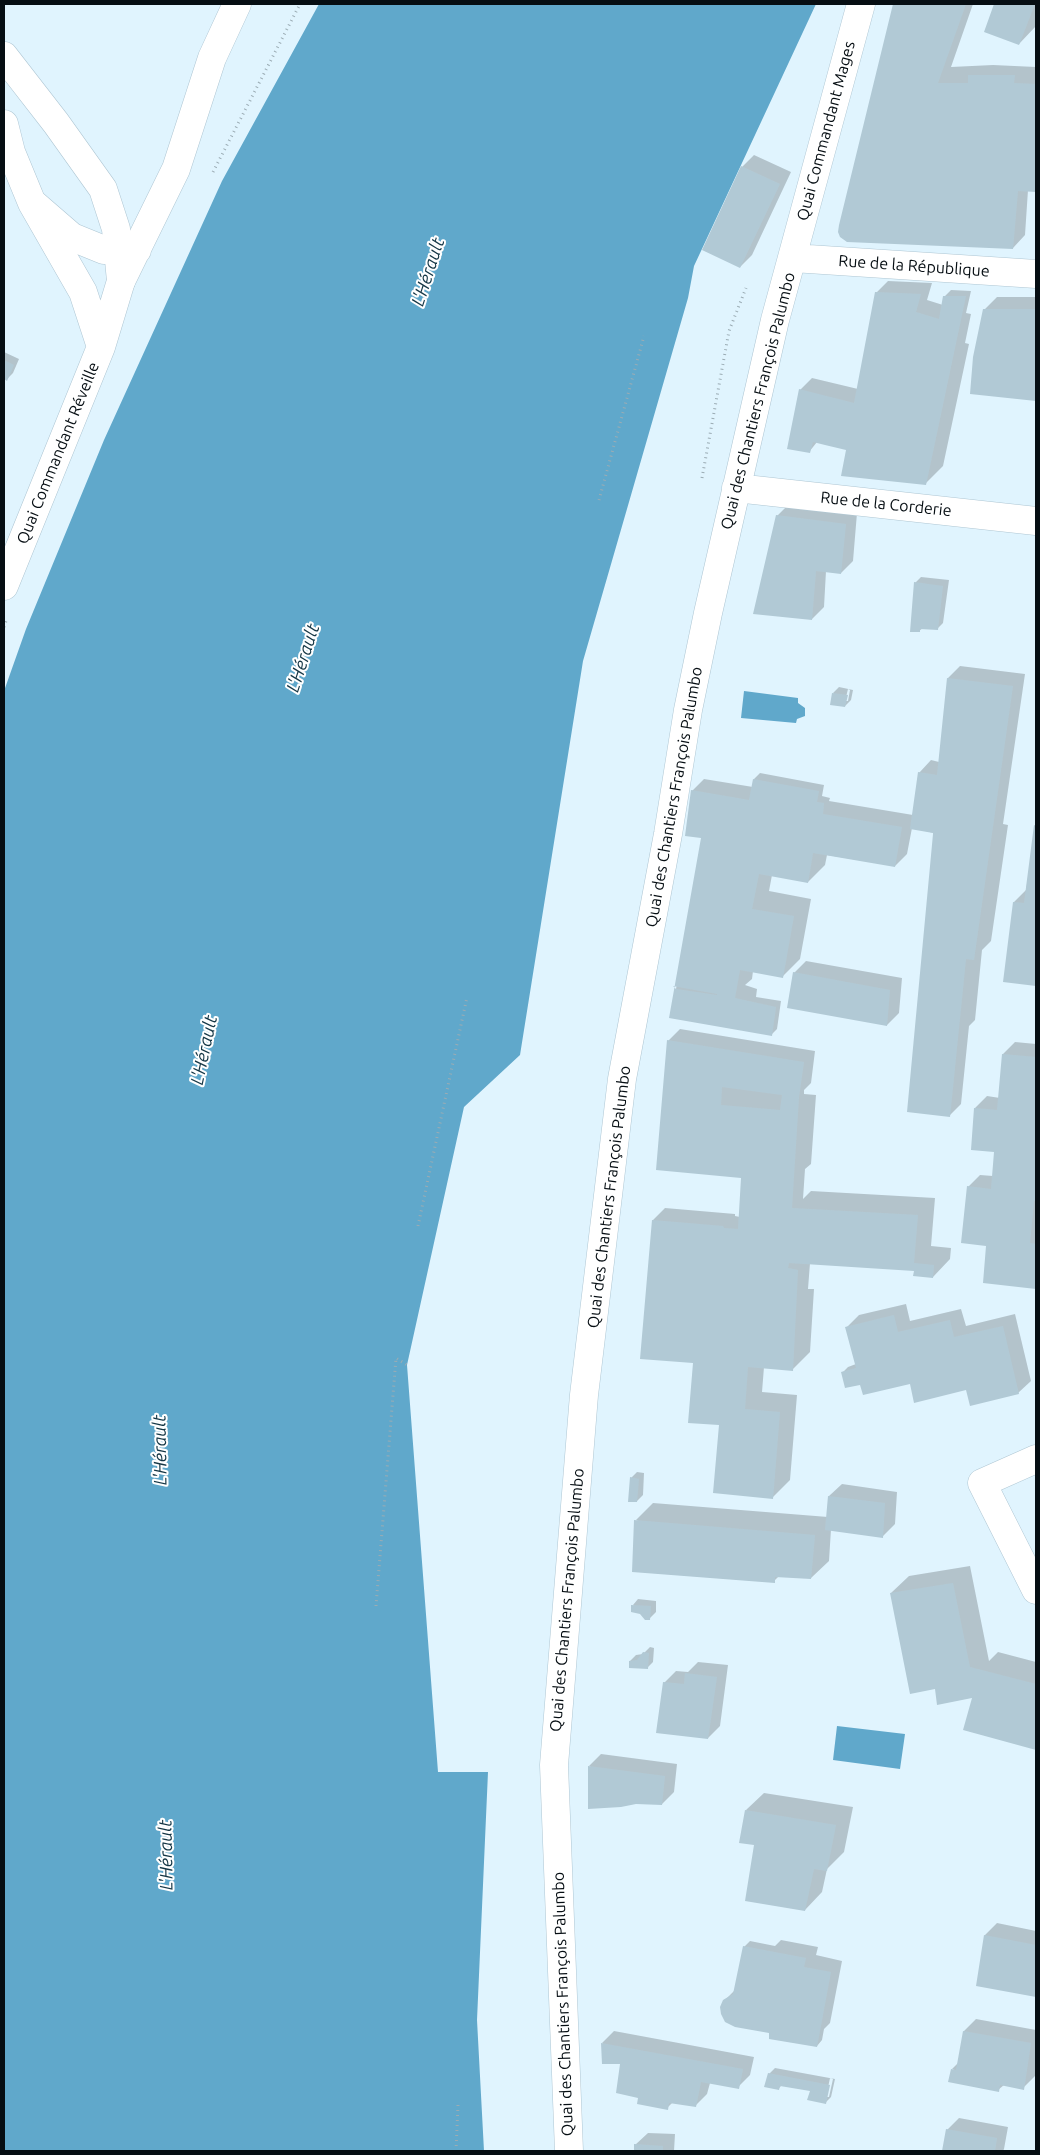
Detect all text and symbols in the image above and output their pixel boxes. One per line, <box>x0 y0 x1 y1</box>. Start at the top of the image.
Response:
street label: Quai Commandant Mages <box>793 39 859 223</box>
water label: L'Hérault <box>407 235 449 309</box>
street label: Rue de la République <box>838 251 990 281</box>
street label: Quai des Chantiers François Palumbo <box>717 270 799 532</box>
street label: Quai Commandant Réveille <box>13 359 103 547</box>
street label: Rue de la Corderie <box>819 488 953 520</box>
water label: L'Hérault <box>282 621 324 695</box>
street label: Quai des Chantiers François Palumbo <box>642 665 706 929</box>
water label: L'Hérault <box>186 1013 222 1087</box>
street label: Quai des Chantiers François Palumbo <box>583 1065 635 1329</box>
water label: L'Hérault <box>149 1415 171 1485</box>
street label: Quai des Chantiers François Palumbo <box>546 1467 588 1733</box>
water label: L'Hérault <box>155 1820 177 1890</box>
street label: Quai des Chantiers François Palumbo <box>549 1872 577 2136</box>

